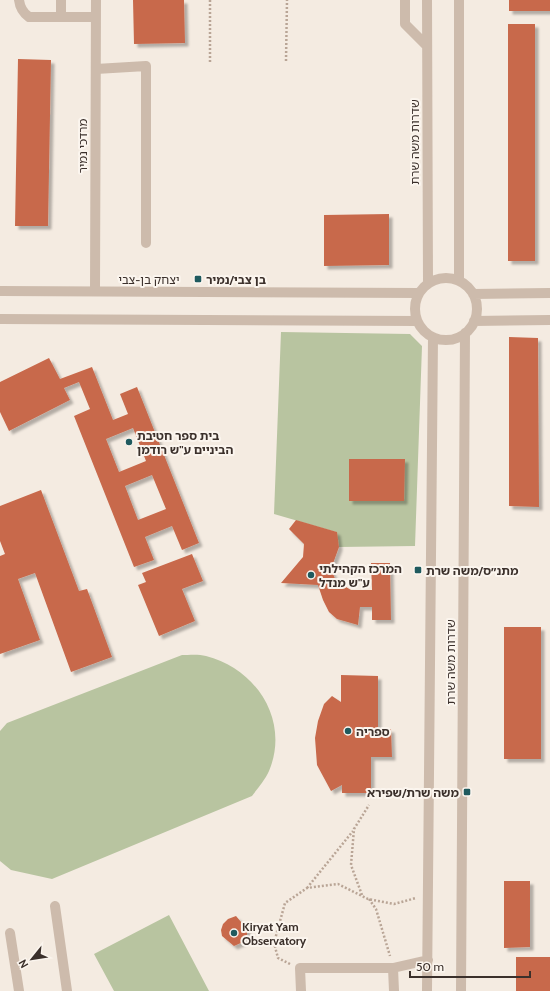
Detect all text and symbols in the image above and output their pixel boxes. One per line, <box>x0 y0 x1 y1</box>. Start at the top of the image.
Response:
street label: שדרות משה שרת <box>407 99 422 185</box>
street label: מרדכי נמיר <box>75 119 90 173</box>
street label: יצחק בן-צבי <box>118 272 180 287</box>
place label: בן צבי/נמיר <box>206 272 266 287</box>
marker: בן צבי/נמיר <box>193 274 203 284</box>
place label: בית ספר חטיבת הביניים ע"ש רודמן <box>137 428 233 457</box>
marker: בית ספר חטיבת הביניים ע"ש רודמן <box>124 437 134 447</box>
place label: המרכז הקהילתי ע"ש מנדל <box>319 561 402 590</box>
place label: מתנ״ס/משה שרת <box>426 563 519 578</box>
marker: מתנ״ס/משה שרת <box>413 565 423 575</box>
marker: המרכז הקהילתי ע"ש מנדל <box>306 570 316 580</box>
street label: שדרות משה שרת <box>443 619 458 705</box>
place label: ספריה <box>356 724 390 739</box>
marker: ספריה <box>343 726 353 736</box>
place label: משה שרת/שפירא <box>367 785 460 800</box>
marker: משה שרת/שפירא <box>462 787 472 797</box>
place label: Kiryat Yam Observatory <box>242 919 307 948</box>
marker: Kiryat Yam Observatory <box>229 928 239 938</box>
north arrow <box>12 939 52 979</box>
scale bar <box>410 953 530 979</box>
text: N <box>15 957 31 971</box>
text: 50 m <box>416 959 444 974</box>

